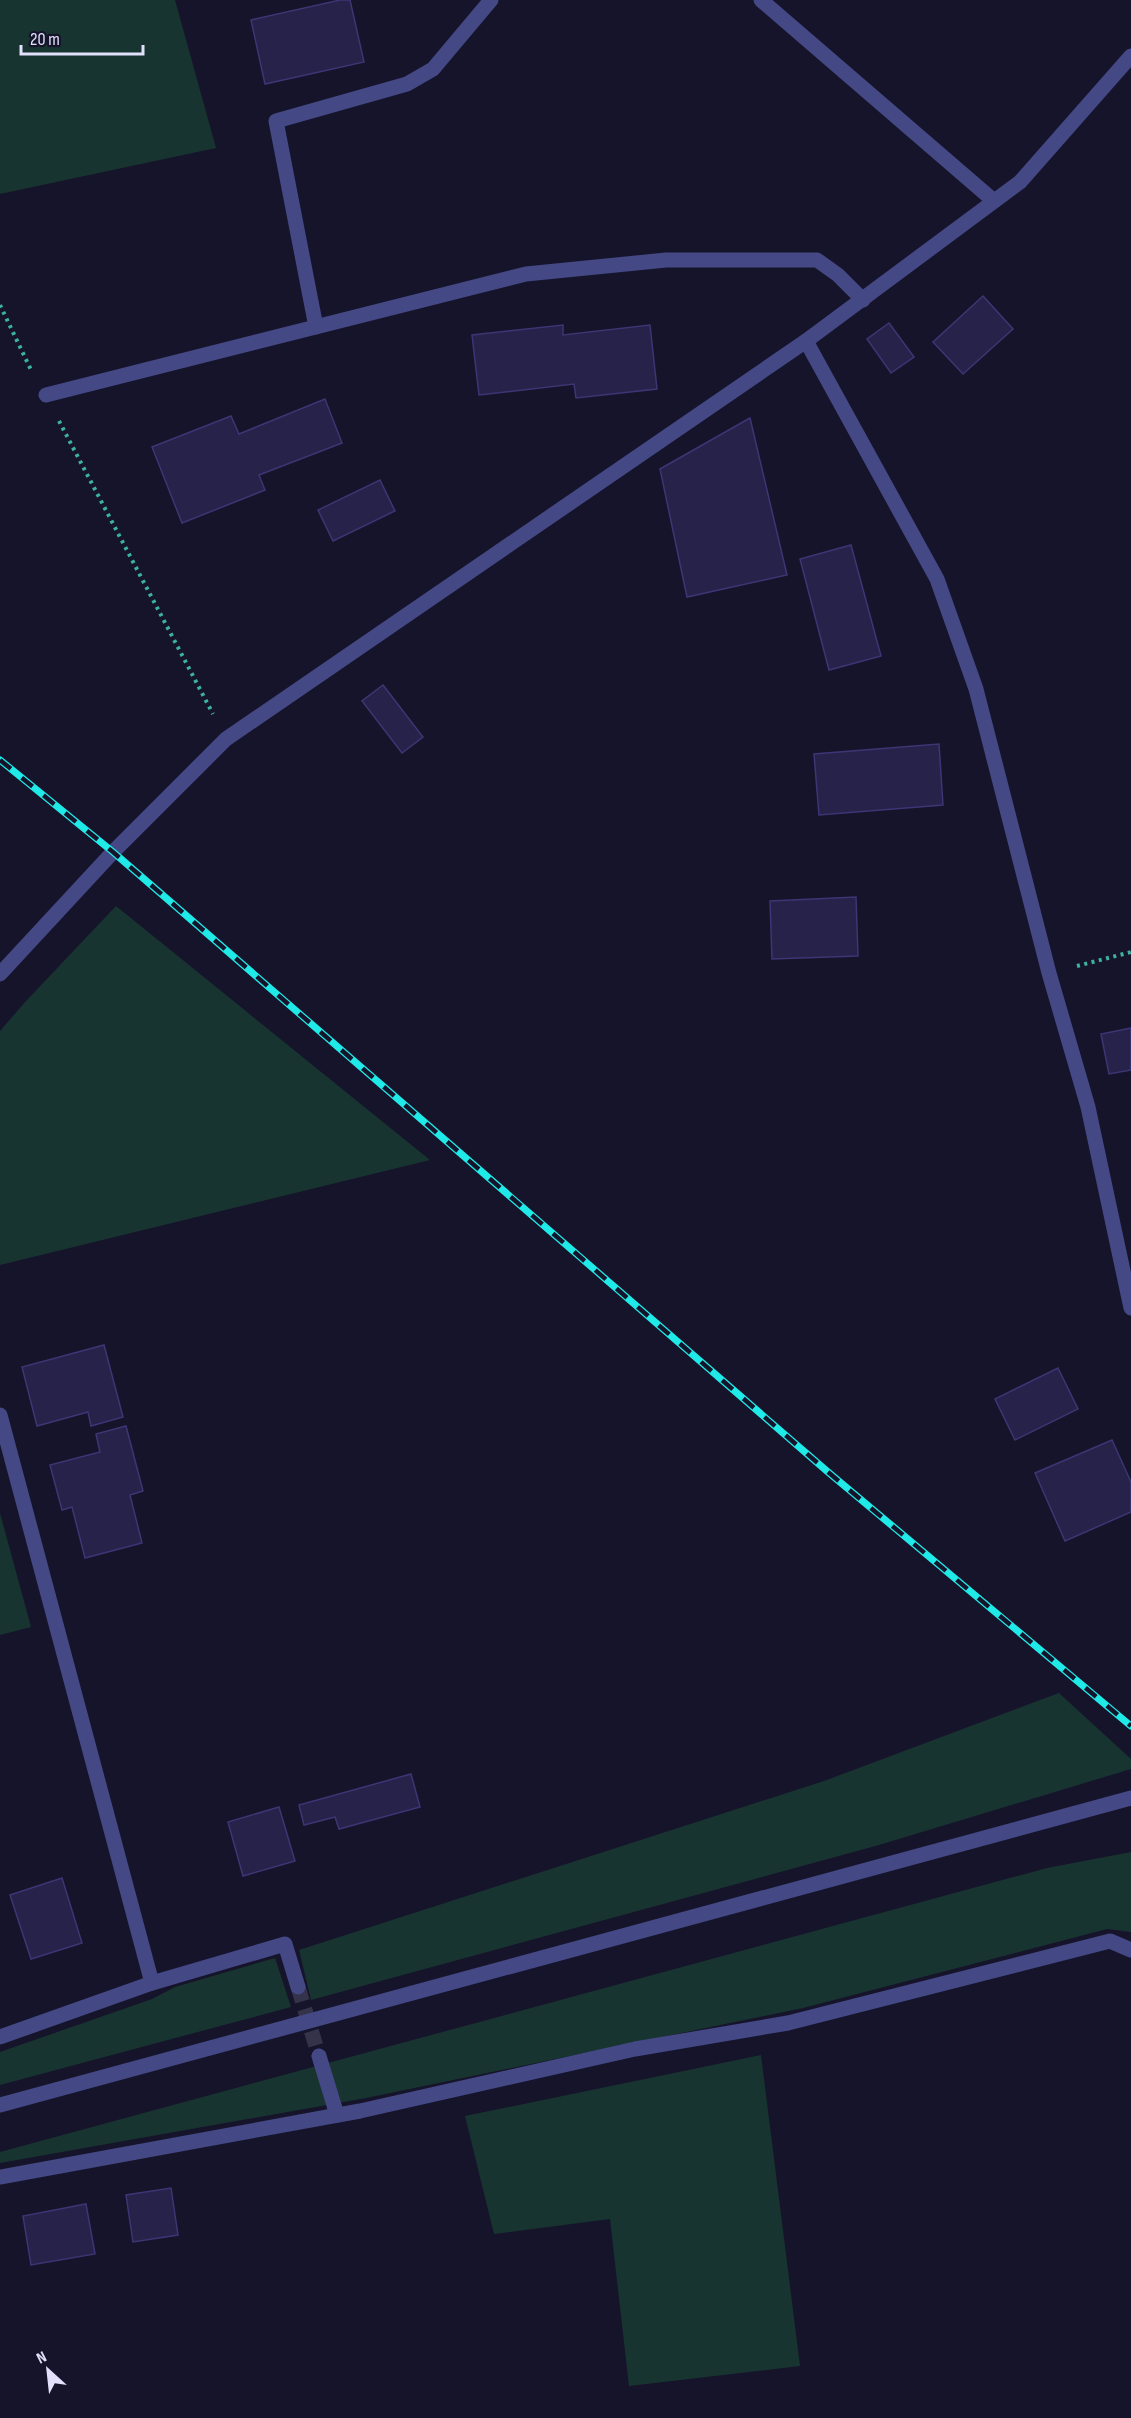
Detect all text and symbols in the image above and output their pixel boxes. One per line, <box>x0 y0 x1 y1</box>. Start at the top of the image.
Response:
scale bar <box>21 18 142 56</box>
text: 20 m <box>30 29 60 50</box>
north arrow <box>18 2340 78 2400</box>
text: N <box>34 2348 50 2368</box>

